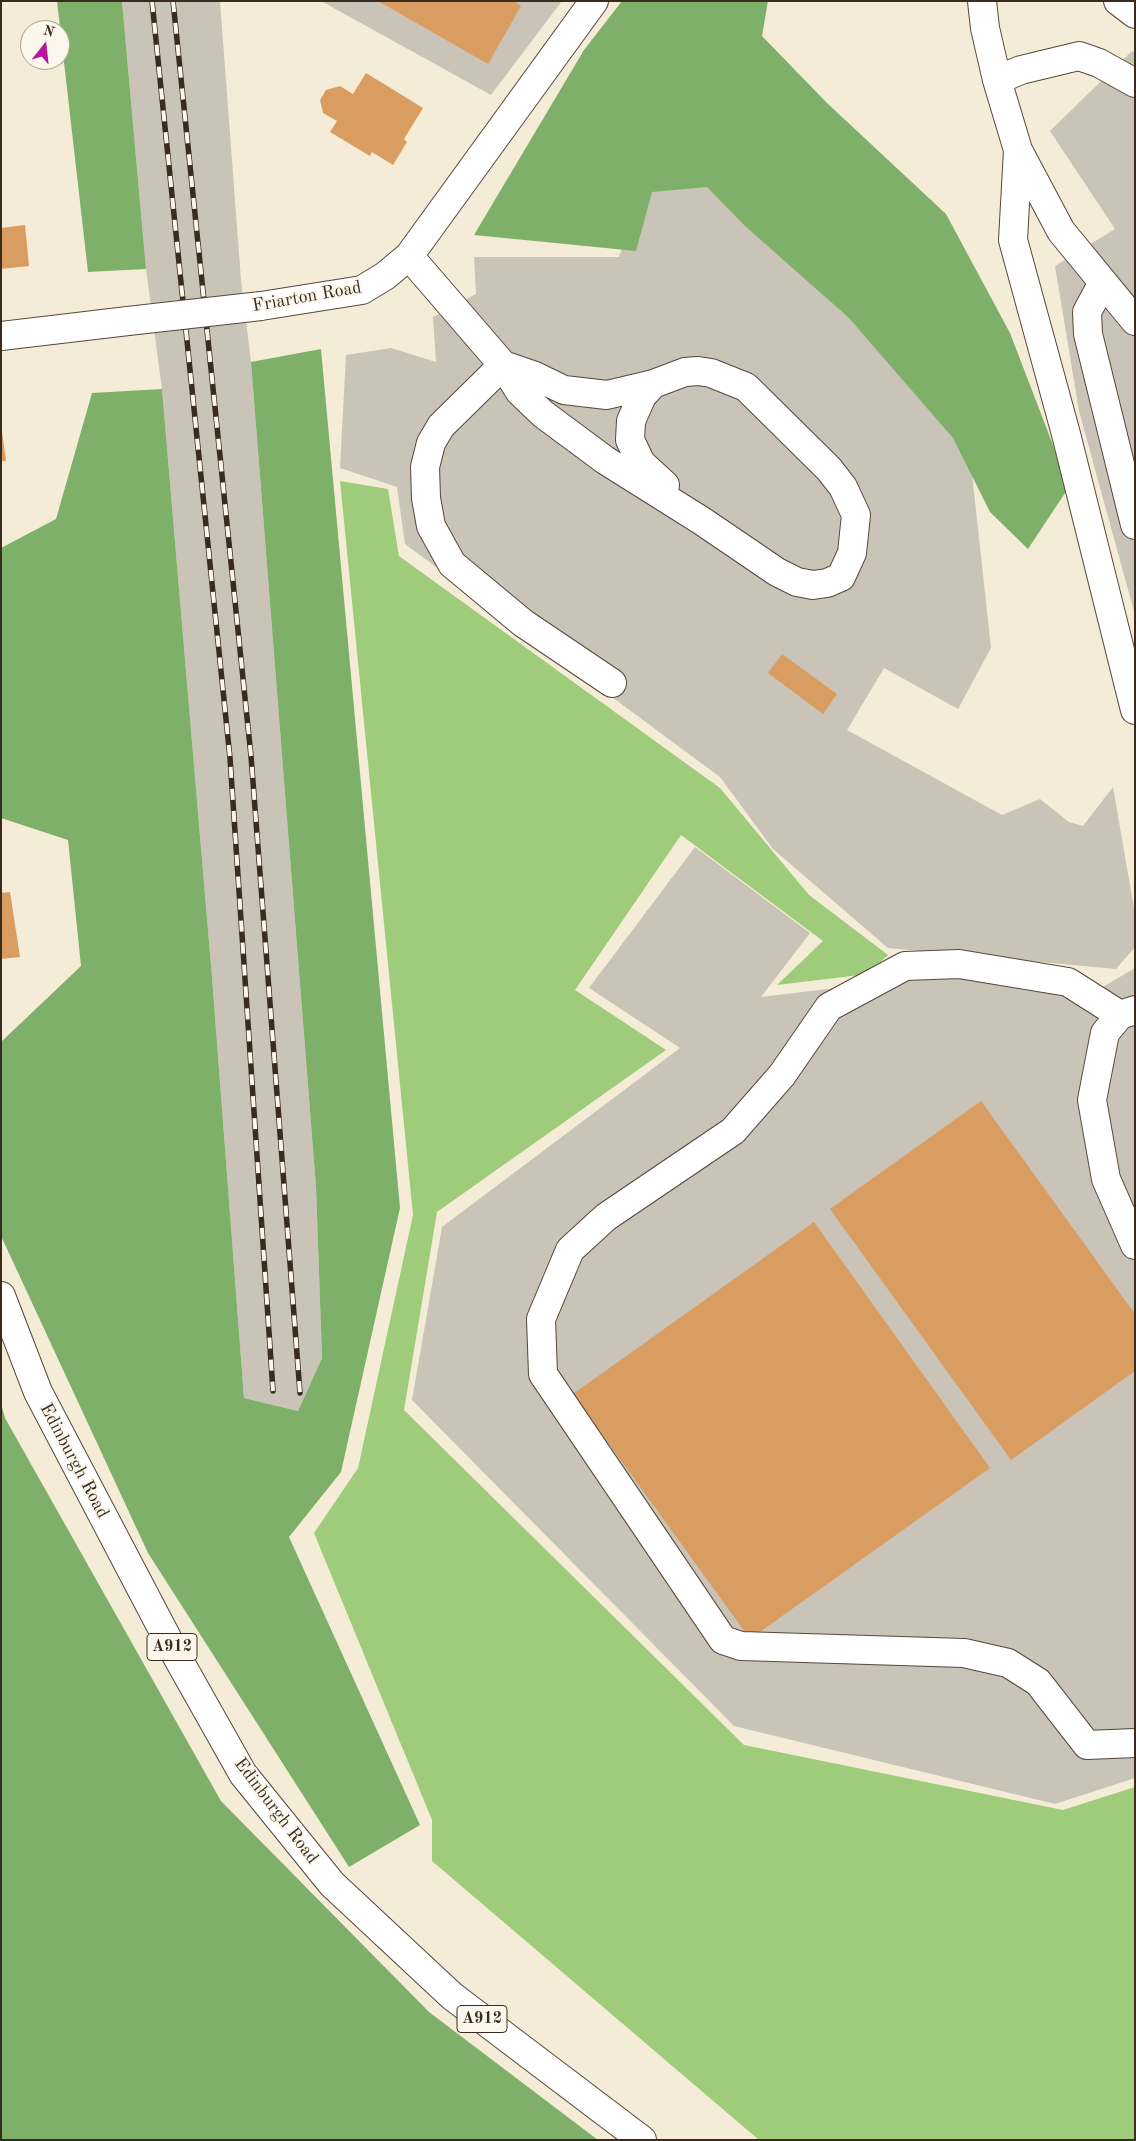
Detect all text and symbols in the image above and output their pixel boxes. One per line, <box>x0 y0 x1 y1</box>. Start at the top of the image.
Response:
north arrow <box>20 20 70 70</box>
text: N <box>42 23 56 40</box>
street label: Friarton Road <box>251 277 363 317</box>
street label: Edinburgh Road <box>35 1400 113 1522</box>
road number: A912 <box>147 1634 197 1660</box>
street label: Edinburgh Road <box>229 1754 323 1868</box>
road number: A912 <box>457 2006 507 2032</box>

